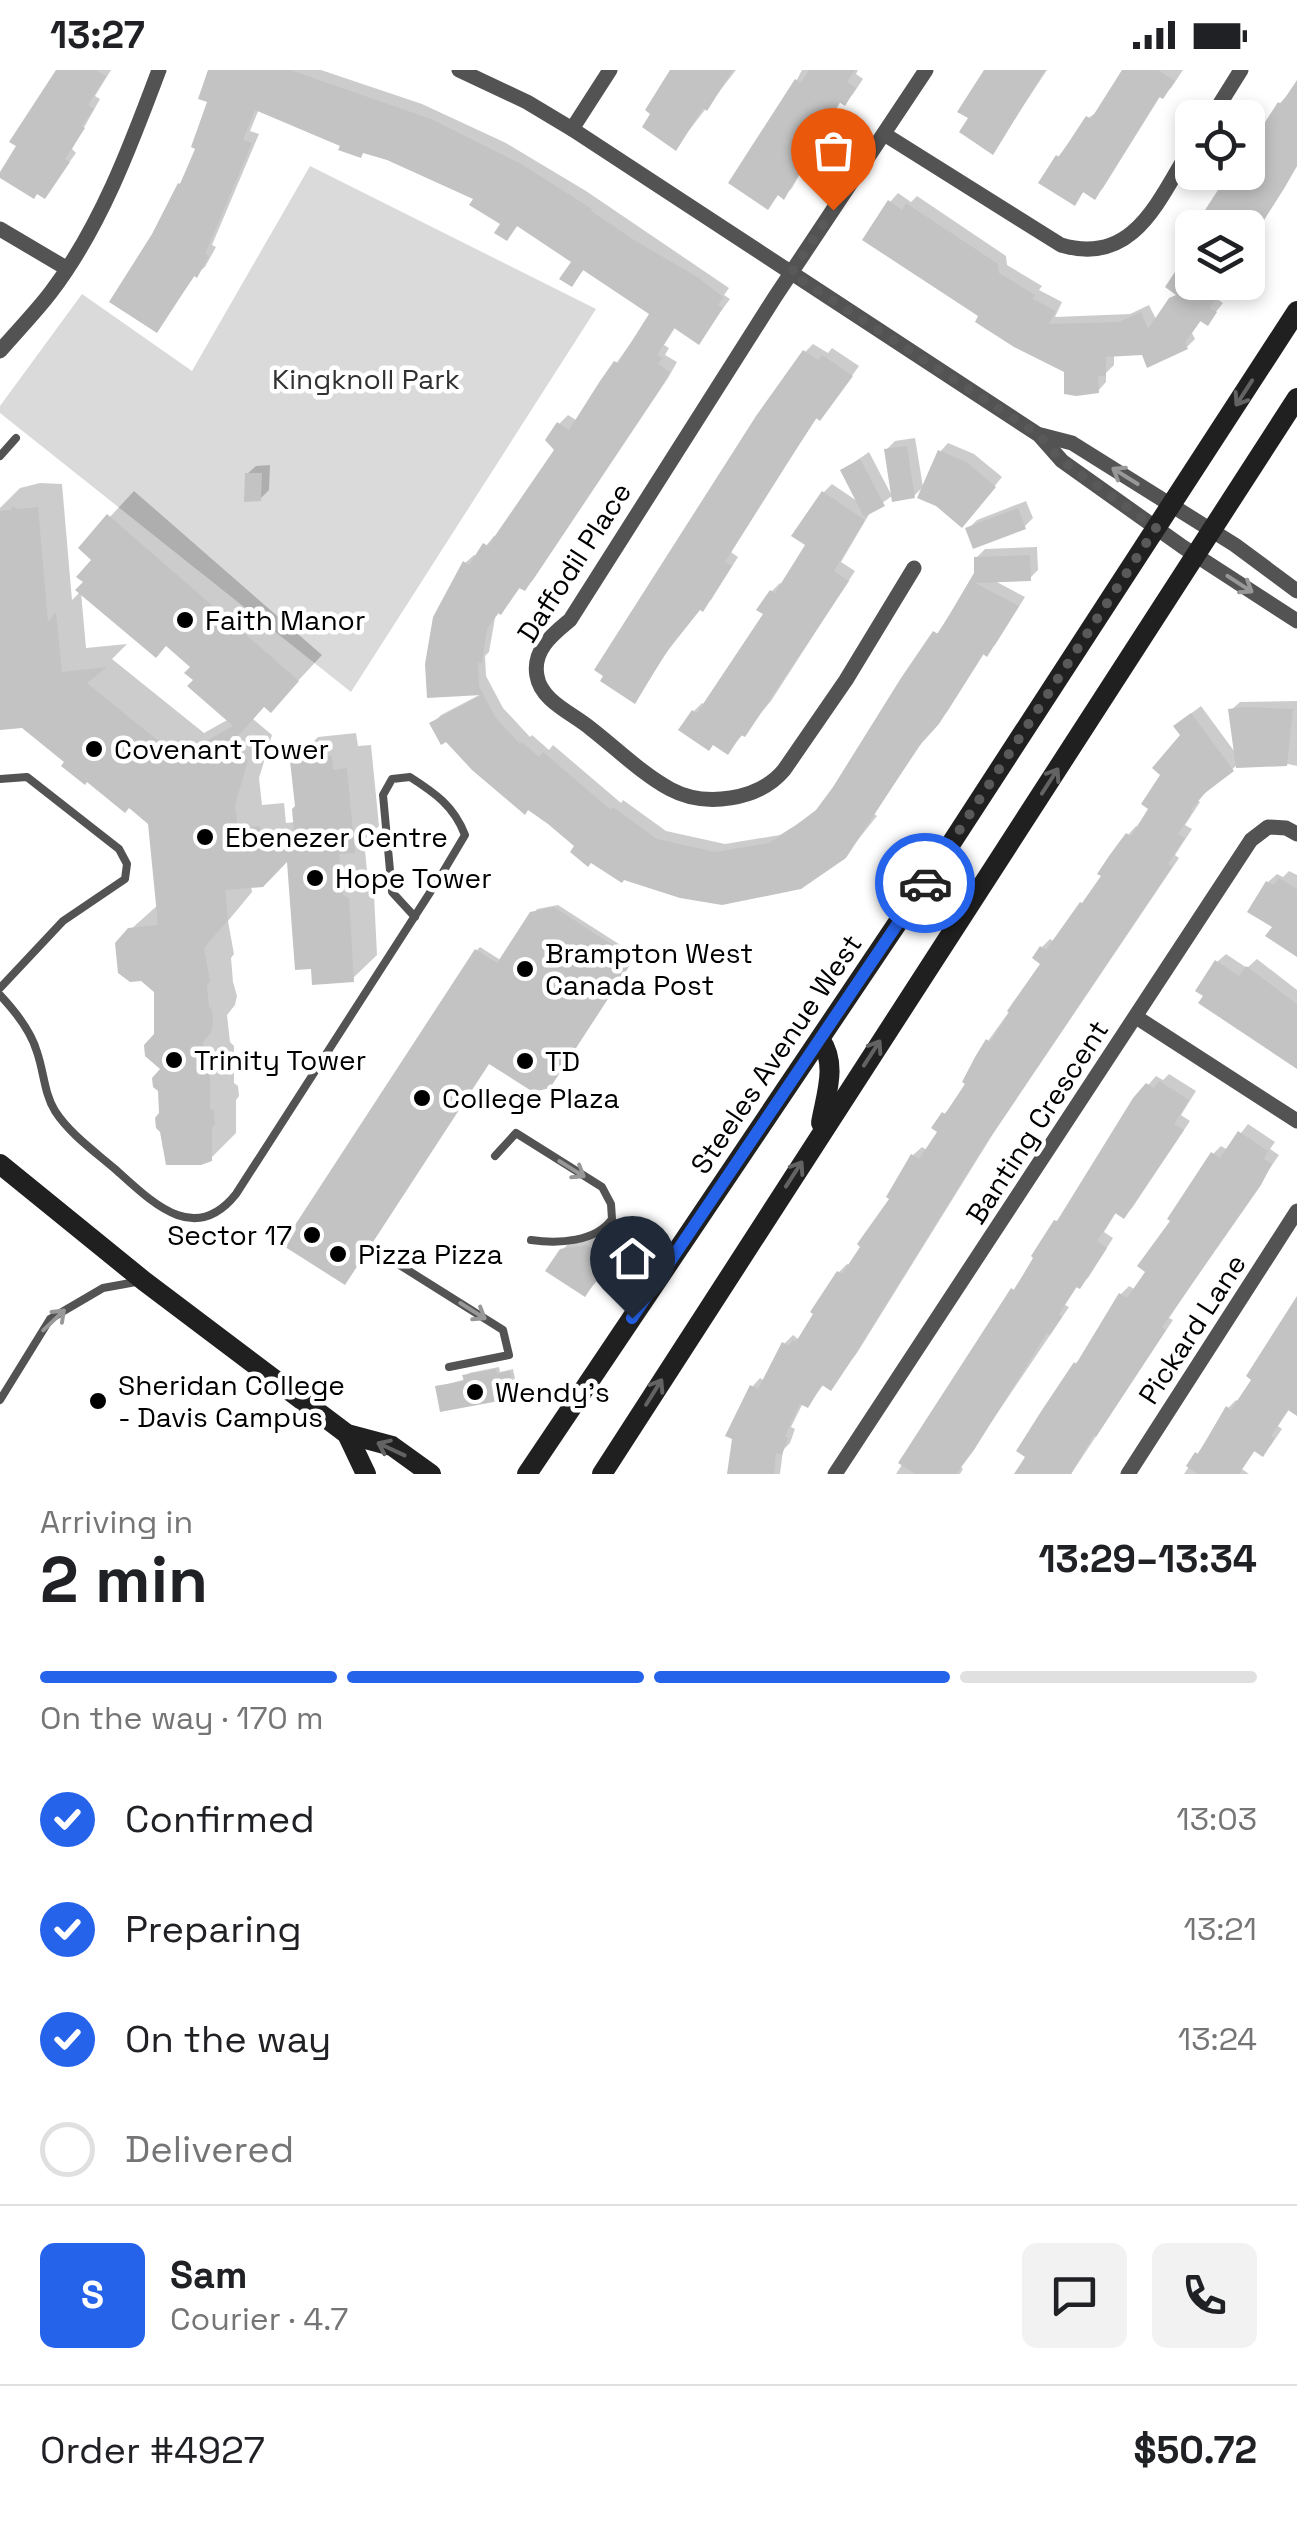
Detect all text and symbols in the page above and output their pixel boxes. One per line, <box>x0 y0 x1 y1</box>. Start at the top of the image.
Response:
text: 13:27 <box>50 11 145 59</box>
map controls <box>1175 100 1265 300</box>
button: locate <box>1175 100 1265 190</box>
pin <box>791 108 876 211</box>
icon: bag <box>806 123 861 178</box>
button: layers <box>1175 210 1265 300</box>
park label: Kingknoll Park <box>272 361 460 397</box>
one-way arrow <box>1234 379 1255 407</box>
one-way arrow <box>1111 466 1140 487</box>
street label: Daffodil Place <box>509 475 639 649</box>
one-way arrow <box>1225 574 1254 595</box>
place label: Faith Manor <box>205 602 365 638</box>
marker: Faith Manor <box>174 609 196 631</box>
place label: Covenant Tower <box>114 731 329 767</box>
marker: Covenant Tower <box>83 738 105 760</box>
one-way arrow <box>1039 767 1060 795</box>
place label: Ebenezer Centre <box>225 819 448 855</box>
marker: Ebenezer Centre <box>194 826 216 848</box>
courier <box>875 833 975 933</box>
icon: car <box>898 856 953 911</box>
place label: Hope Tower <box>335 860 492 896</box>
marker: Hope Tower <box>304 867 326 889</box>
street label: Steeles Avenue West <box>682 927 870 1181</box>
place label: Brampton West Canada Post <box>545 935 753 1003</box>
marker: Brampton West Canada Post <box>514 958 536 980</box>
street label: Banting Crescent <box>958 1013 1116 1231</box>
one-way arrow <box>862 1039 883 1068</box>
place label: Trinity Tower <box>194 1042 366 1078</box>
place label: TD <box>545 1043 580 1079</box>
marker: Trinity Tower <box>163 1049 185 1071</box>
marker: TD <box>514 1050 536 1072</box>
place label: College Plaza <box>442 1080 620 1116</box>
marker: College Plaza <box>411 1087 433 1109</box>
one-way arrow <box>557 1158 586 1179</box>
one-way arrow <box>783 1161 804 1189</box>
pin <box>590 1216 675 1319</box>
place label: Sector 17 <box>167 1217 292 1253</box>
marker: Sector 17 <box>301 1224 323 1246</box>
icon: home <box>605 1231 660 1286</box>
place label: Pizza Pizza <box>358 1236 503 1272</box>
marker: Pizza Pizza <box>327 1243 349 1265</box>
street label: Pickard Lane <box>1130 1247 1254 1411</box>
one-way arrow <box>458 1301 487 1321</box>
one-way arrow <box>42 1308 66 1332</box>
place label: Sheridan College - Davis Campus <box>118 1367 345 1435</box>
place label: Wendy's <box>495 1374 610 1410</box>
one-way arrow <box>644 1378 665 1407</box>
marker: Wendy's <box>464 1381 486 1403</box>
marker: Sheridan College - Davis Campus <box>87 1390 109 1412</box>
one-way arrow <box>377 1439 407 1458</box>
text: Arriving in <box>40 1502 193 1542</box>
text: 13:29–13:34 <box>1038 1535 1257 1583</box>
text: 2 min <box>40 1538 208 1621</box>
text: On the way · 170 m <box>40 1698 324 1738</box>
icon: check <box>40 1792 95 1847</box>
text: Confirmed <box>125 1795 315 1843</box>
text: 13:03 <box>1176 1799 1257 1839</box>
icon: check <box>40 1902 95 1957</box>
text: Preparing <box>125 1905 302 1953</box>
text: 13:21 <box>1184 1909 1257 1949</box>
icon: check <box>40 2012 95 2067</box>
text: On the way <box>125 2015 331 2063</box>
text: 13:24 <box>1178 2019 1257 2059</box>
text: Delivered <box>125 2125 294 2173</box>
button: chat <box>1022 2243 1127 2348</box>
button: phone <box>1152 2243 1257 2348</box>
text: Sam <box>170 2251 247 2299</box>
text: S <box>81 2271 104 2319</box>
text: Courier · 4.7 <box>170 2299 348 2339</box>
text: Order #4927 <box>40 2426 265 2474</box>
text: $50.72 <box>1133 2426 1257 2474</box>

